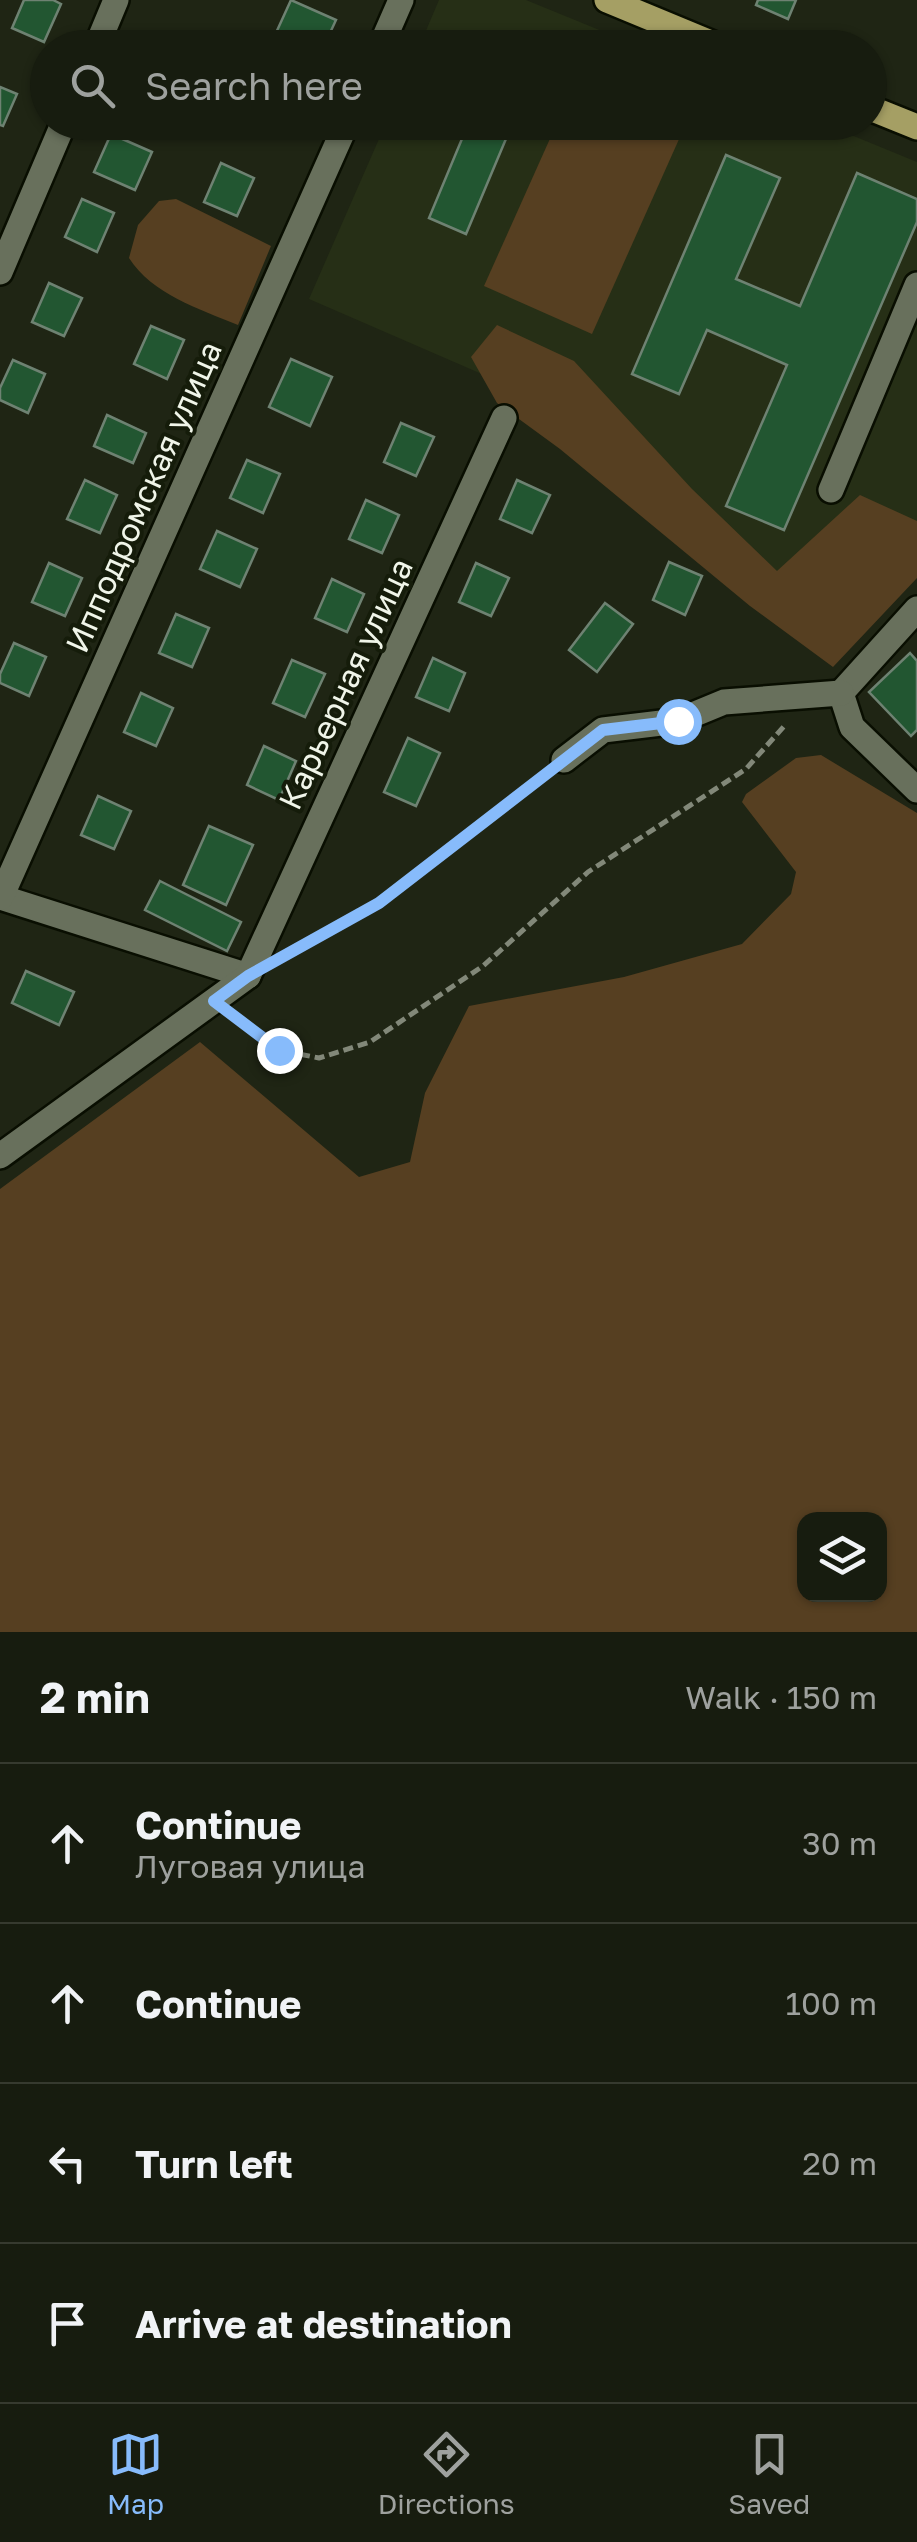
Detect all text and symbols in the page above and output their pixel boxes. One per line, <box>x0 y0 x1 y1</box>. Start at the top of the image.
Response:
search box <box>30 30 887 140</box>
icon: search <box>65 58 120 113</box>
text: Search here <box>145 63 363 108</box>
street label: Ипподромская улица <box>57 335 229 658</box>
street label: Карьерная улица <box>270 552 420 815</box>
route start <box>656 699 702 745</box>
route end <box>257 1028 303 1074</box>
map controls <box>797 1512 887 1602</box>
button: layers <box>797 1512 887 1602</box>
text: 2 min <box>40 1672 150 1722</box>
text: Walk · 150 m <box>685 1678 877 1716</box>
text: Continue <box>135 1802 301 1847</box>
icon: ahead <box>40 1816 95 1871</box>
text: 30 m <box>802 1824 877 1862</box>
text: Луговая улица <box>135 1847 366 1885</box>
icon: ahead <box>40 1976 95 2031</box>
text: Continue <box>135 1981 301 2026</box>
text: 100 m <box>785 1984 877 2022</box>
icon: left <box>40 2136 95 2191</box>
text: Turn left <box>135 2141 293 2186</box>
text: 20 m <box>802 2144 877 2182</box>
icon: arrive <box>40 2296 95 2351</box>
text: Arrive at destination <box>135 2301 512 2346</box>
tab: Map <box>107 2427 164 2520</box>
tab: Directions <box>378 2427 515 2520</box>
tab: Saved <box>728 2427 810 2520</box>

